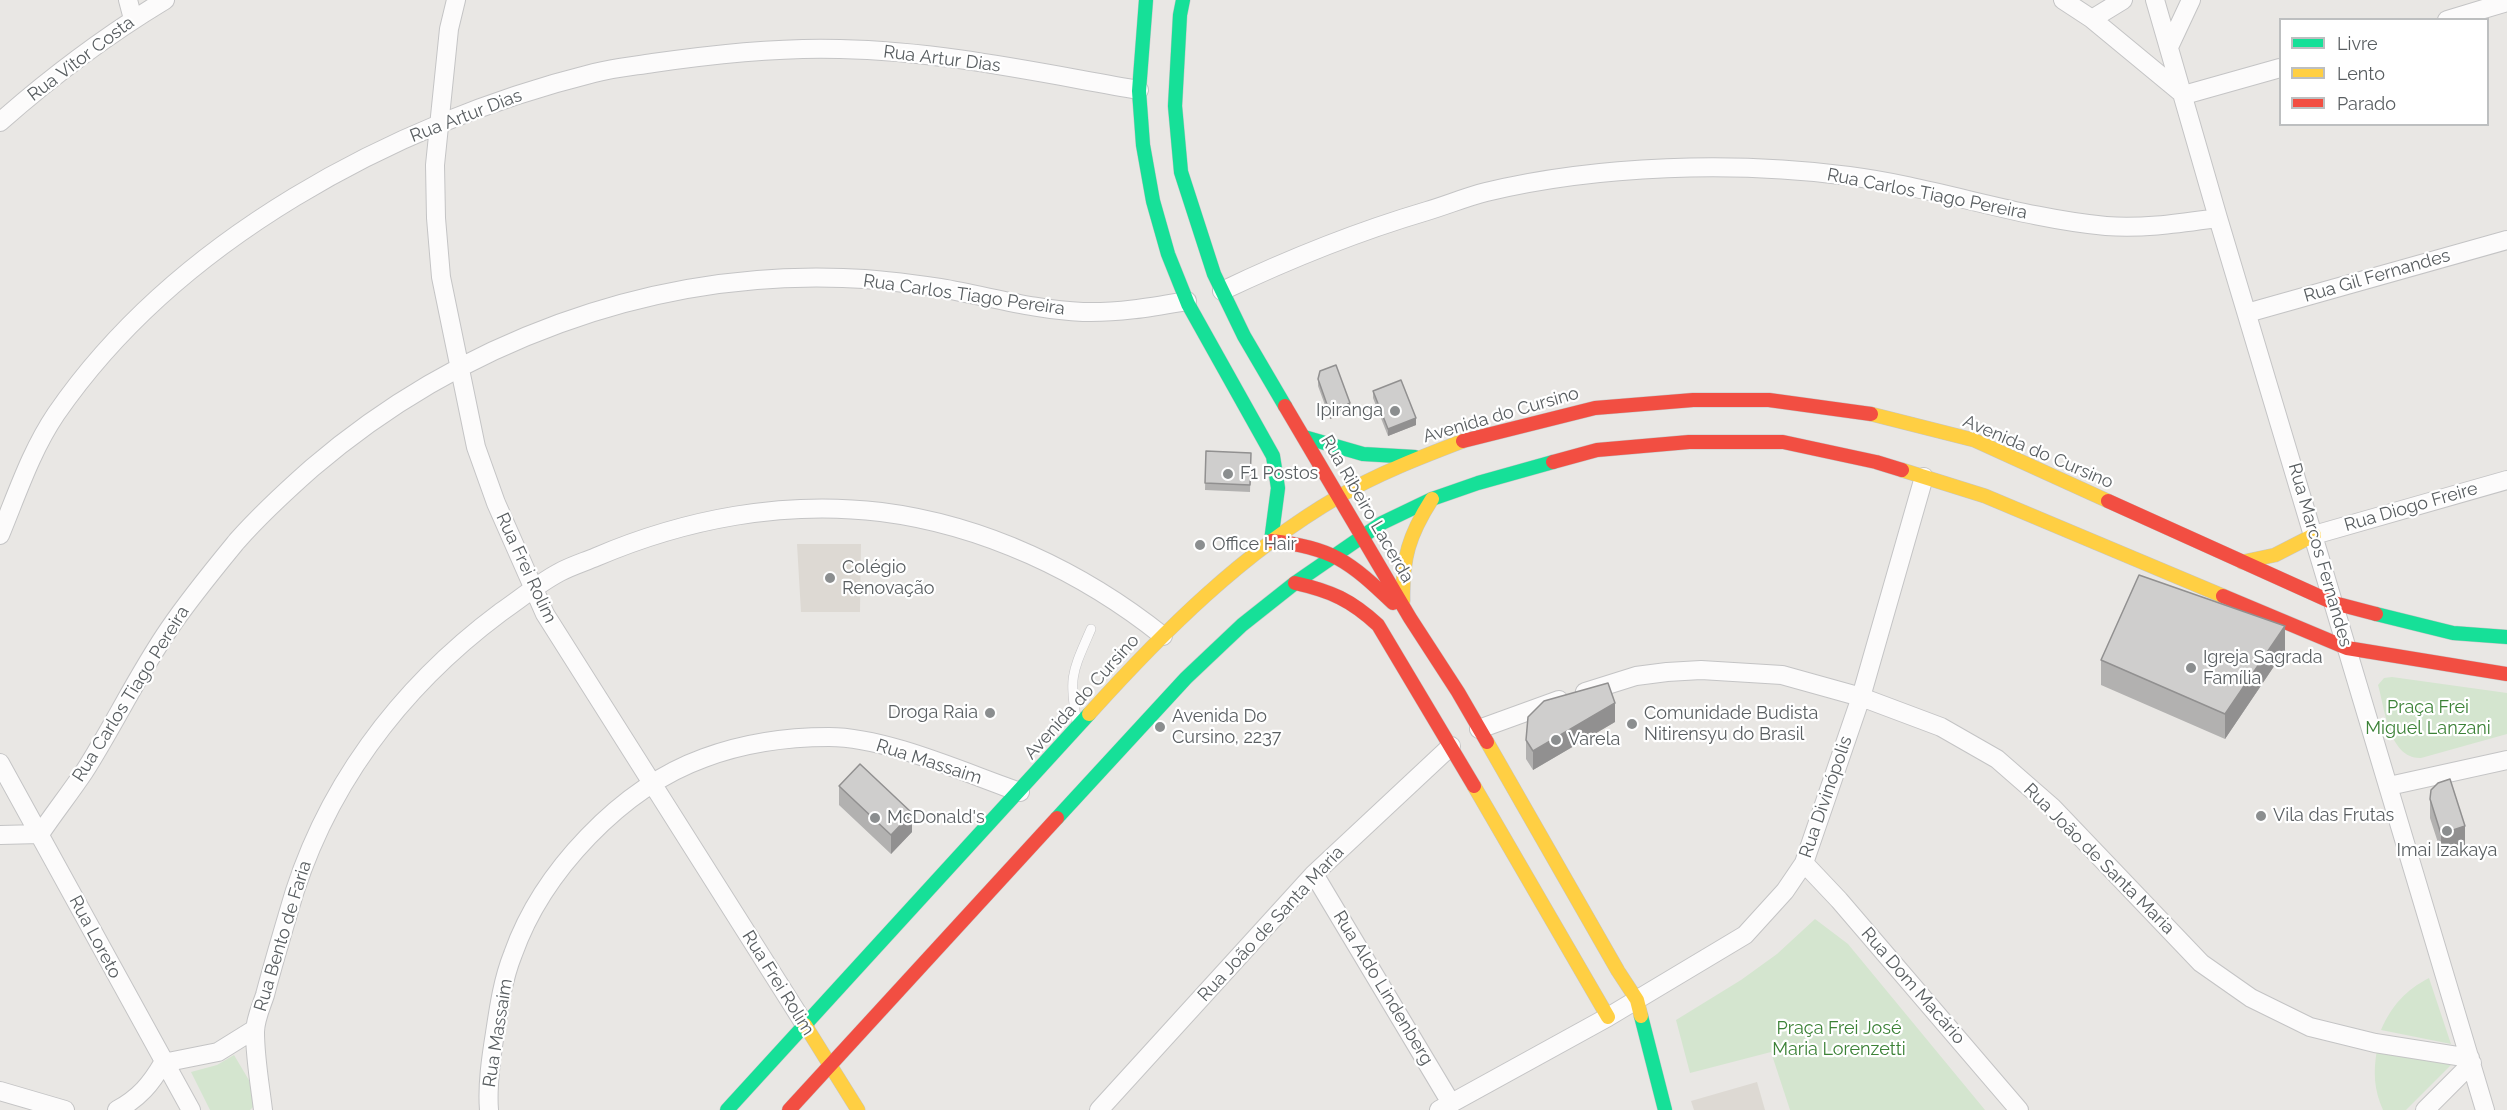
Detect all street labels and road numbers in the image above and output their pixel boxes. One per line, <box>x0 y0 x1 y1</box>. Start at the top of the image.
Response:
street label: Rua Vitor Costa <box>23 12 139 106</box>
street label: Rua Artur Dias <box>882 41 1002 77</box>
street label: Rua Artur Dias <box>407 85 525 147</box>
street label: Rua Carlos Tiago Pereira <box>1825 164 2029 224</box>
street label: Rua Gil Fernandes <box>2301 245 2453 307</box>
street label: Rua Carlos Tiago Pereira <box>862 270 1066 320</box>
street label: Avenida do Cursino <box>1421 382 1581 448</box>
street label: Avenida do Cursino <box>1960 411 2116 493</box>
street label: Rua Ribeiro Lacerda <box>1316 431 1418 587</box>
street label: Rua Marcos Fernandes <box>2283 461 2357 649</box>
street label: Rua Diogo Freire <box>2342 478 2480 536</box>
street label: Rua Frei Rolim <box>491 509 561 627</box>
street label: Rua Carlos Tiago Pereira <box>68 602 194 786</box>
street label: Avenida do Cursino <box>1020 630 1144 764</box>
street label: Rua Divinópolis <box>1795 733 1857 861</box>
street label: Rua Massaim <box>873 735 985 789</box>
street label: Rua João de Santa Maria <box>2019 779 2179 939</box>
street label: Rua João de Santa Maria <box>1193 842 1349 1006</box>
street label: Rua Bento de Faria <box>250 858 316 1014</box>
street label: Rua Loreto <box>64 892 126 982</box>
street label: Rua Aldo Lindenberg <box>1328 907 1438 1069</box>
street label: Rua Dom Macário <box>1856 923 1970 1049</box>
street label: Rua Frei Rolim <box>737 927 819 1039</box>
street label: Rua Massaim <box>479 977 517 1089</box>

